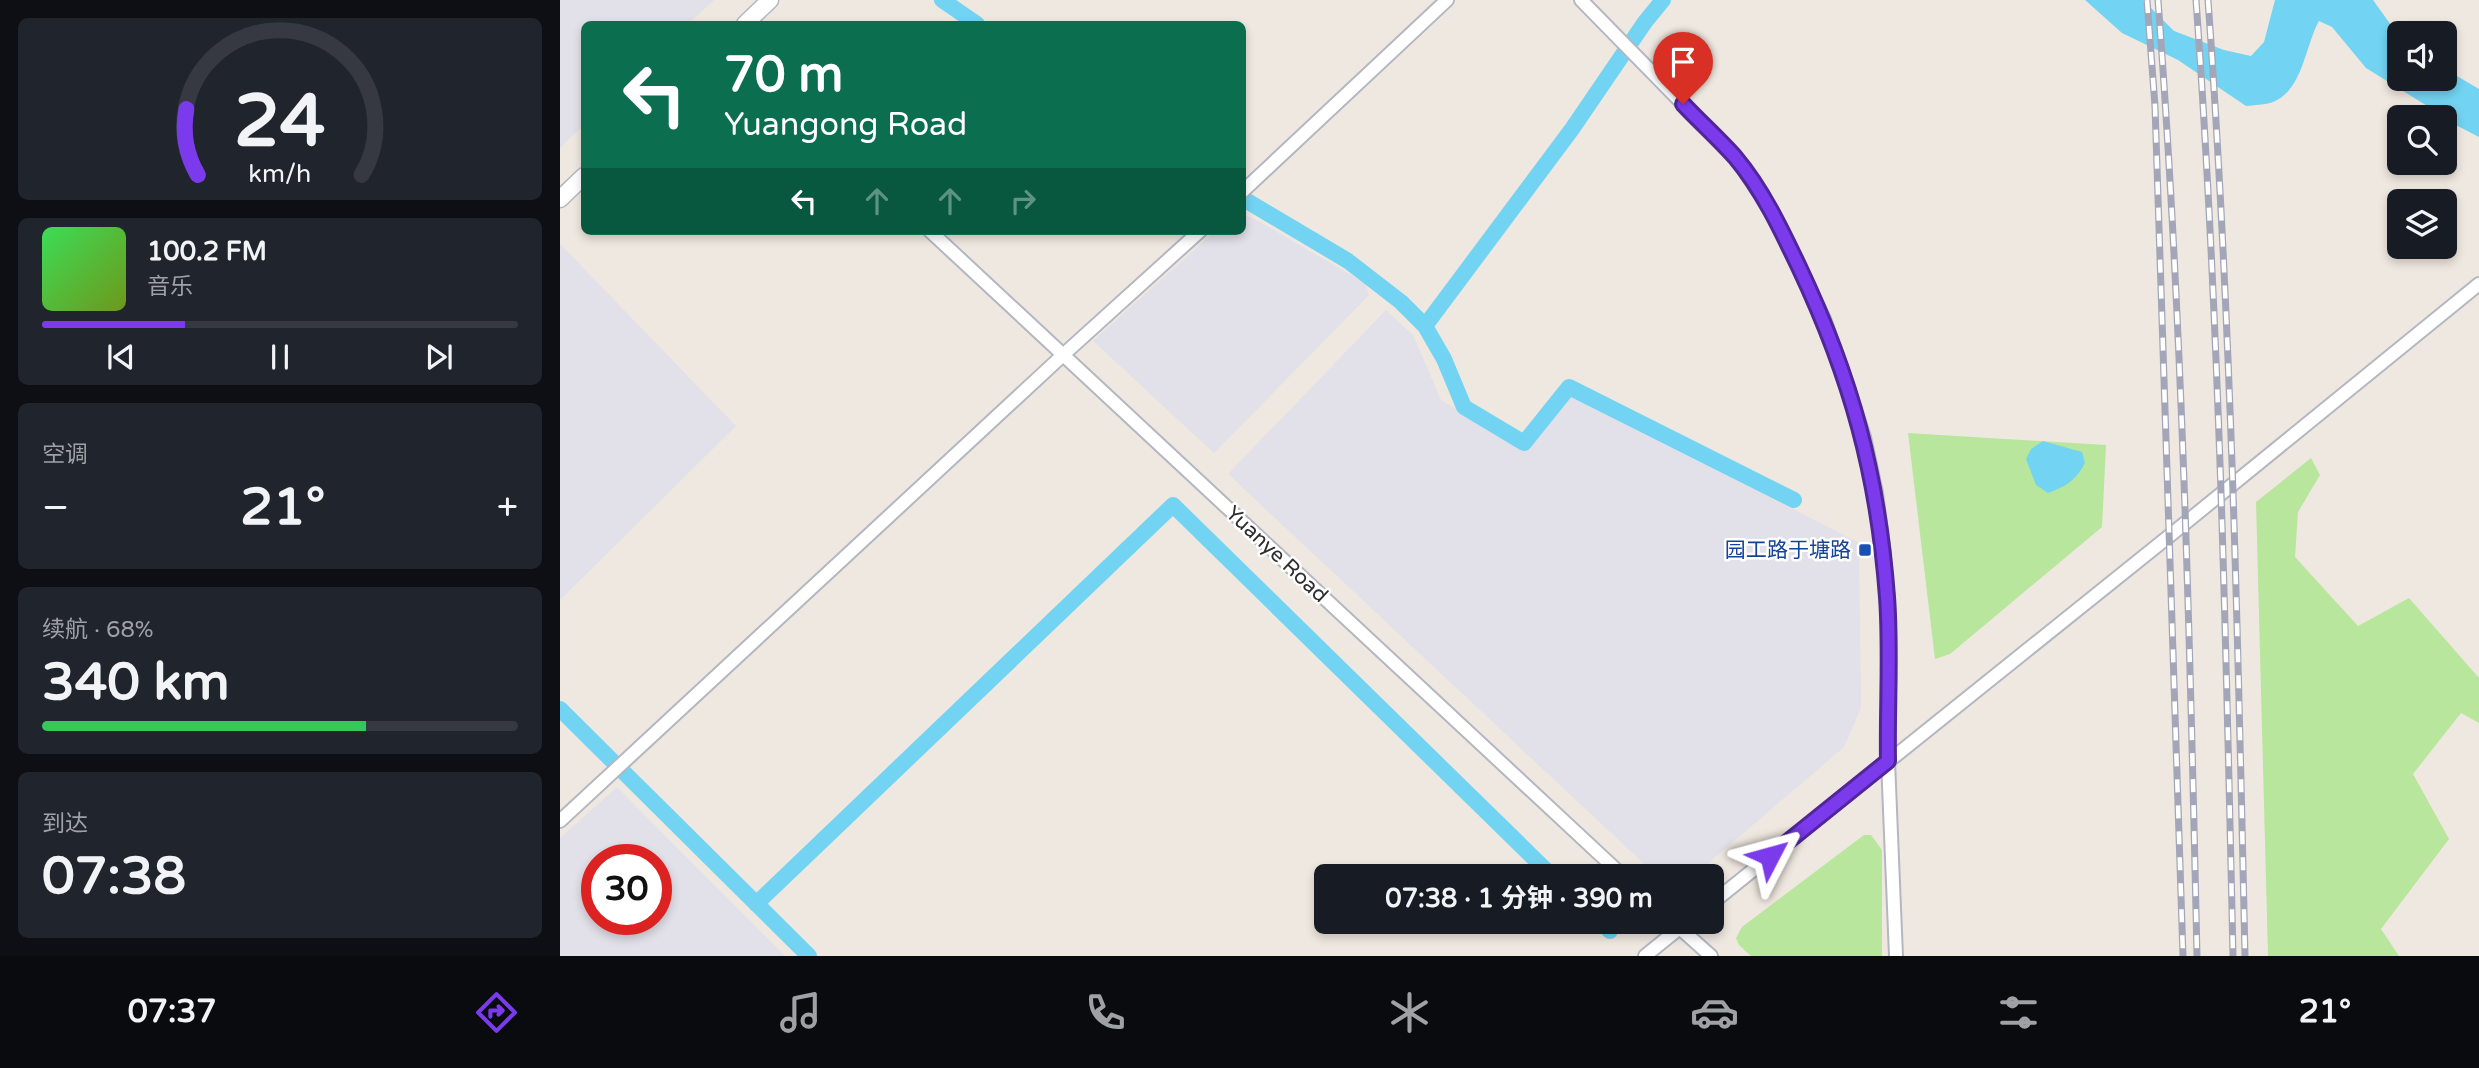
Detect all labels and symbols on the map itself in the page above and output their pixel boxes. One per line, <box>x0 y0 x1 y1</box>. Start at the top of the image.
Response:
pin <box>1653 32 1713 104</box>
street label: Yuanye Road <box>1220 501 1333 608</box>
place label: 园工路于塘路 <box>1725 538 1851 563</box>
marker: 园工路于塘路 <box>1857 542 1873 558</box>
position arrow <box>1733 819 1807 893</box>
speed limit sign: 30 <box>581 844 672 935</box>

